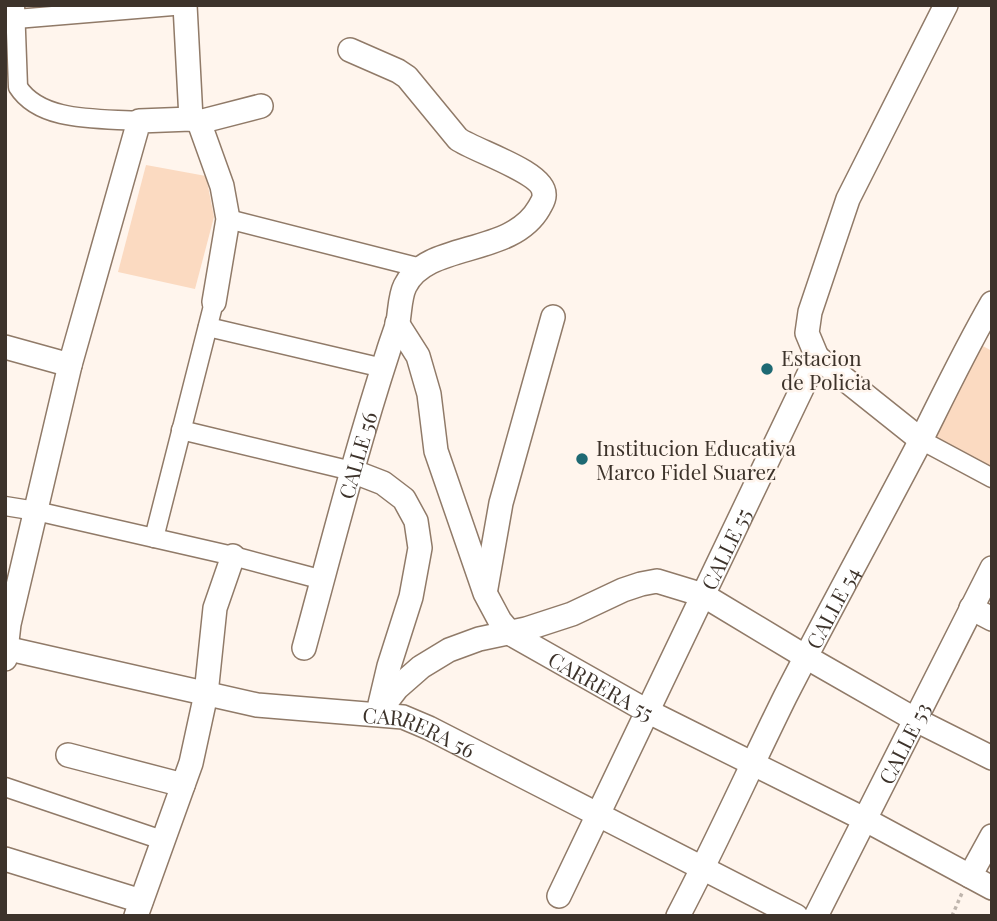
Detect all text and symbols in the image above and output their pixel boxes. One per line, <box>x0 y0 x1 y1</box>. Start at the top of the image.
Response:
place label: Estacion de Policia <box>781 343 872 395</box>
marker: Estacion de Policia <box>759 361 775 377</box>
street label: CALLE 56 <box>331 408 383 502</box>
place label: Institucion Educativa Marco Fidel Suarez <box>596 433 796 485</box>
marker: Institucion Educativa Marco Fidel Suarez <box>574 451 590 467</box>
street label: CALLE 55 <box>694 503 757 594</box>
street label: CALLE 54 <box>799 561 865 653</box>
street label: CARRERA 55 <box>544 644 659 726</box>
street label: CALLE 53 <box>871 697 936 789</box>
street label: CARRERA 56 <box>362 700 480 763</box>

